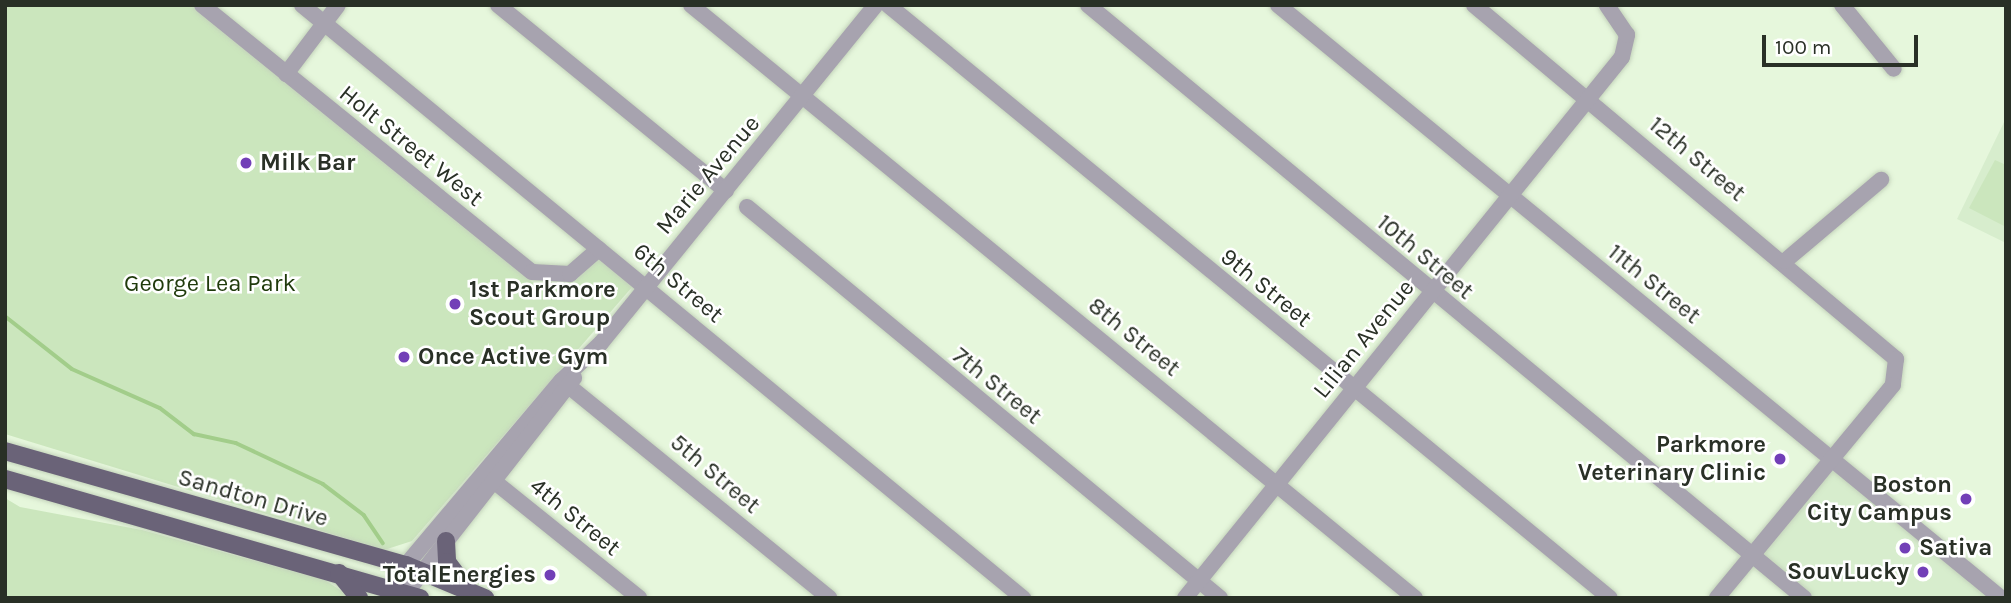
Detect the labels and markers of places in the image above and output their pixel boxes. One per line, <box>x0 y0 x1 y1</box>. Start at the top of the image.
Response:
place label: Milk Bar <box>260 149 355 177</box>
marker: Milk Bar <box>238 155 254 171</box>
place label: 1st Parkmore Scout Group <box>469 276 616 332</box>
marker: 1st Parkmore Scout Group <box>447 296 463 312</box>
place label: Once Active Gym <box>418 343 608 371</box>
marker: Once Active Gym <box>396 349 412 365</box>
place label: Parkmore Veterinary Clinic <box>1578 431 1766 487</box>
marker: Parkmore Veterinary Clinic <box>1772 451 1788 467</box>
place label: Boston City Campus <box>1807 471 1952 527</box>
marker: Boston City Campus <box>1958 491 1974 507</box>
place label: Sativa <box>1919 534 1992 562</box>
marker: Sativa <box>1897 540 1913 556</box>
place label: SouvLucky <box>1787 558 1909 586</box>
place label: TotalEnergies <box>383 561 536 589</box>
marker: SouvLucky <box>1915 564 1931 580</box>
marker: TotalEnergies <box>542 567 558 583</box>

